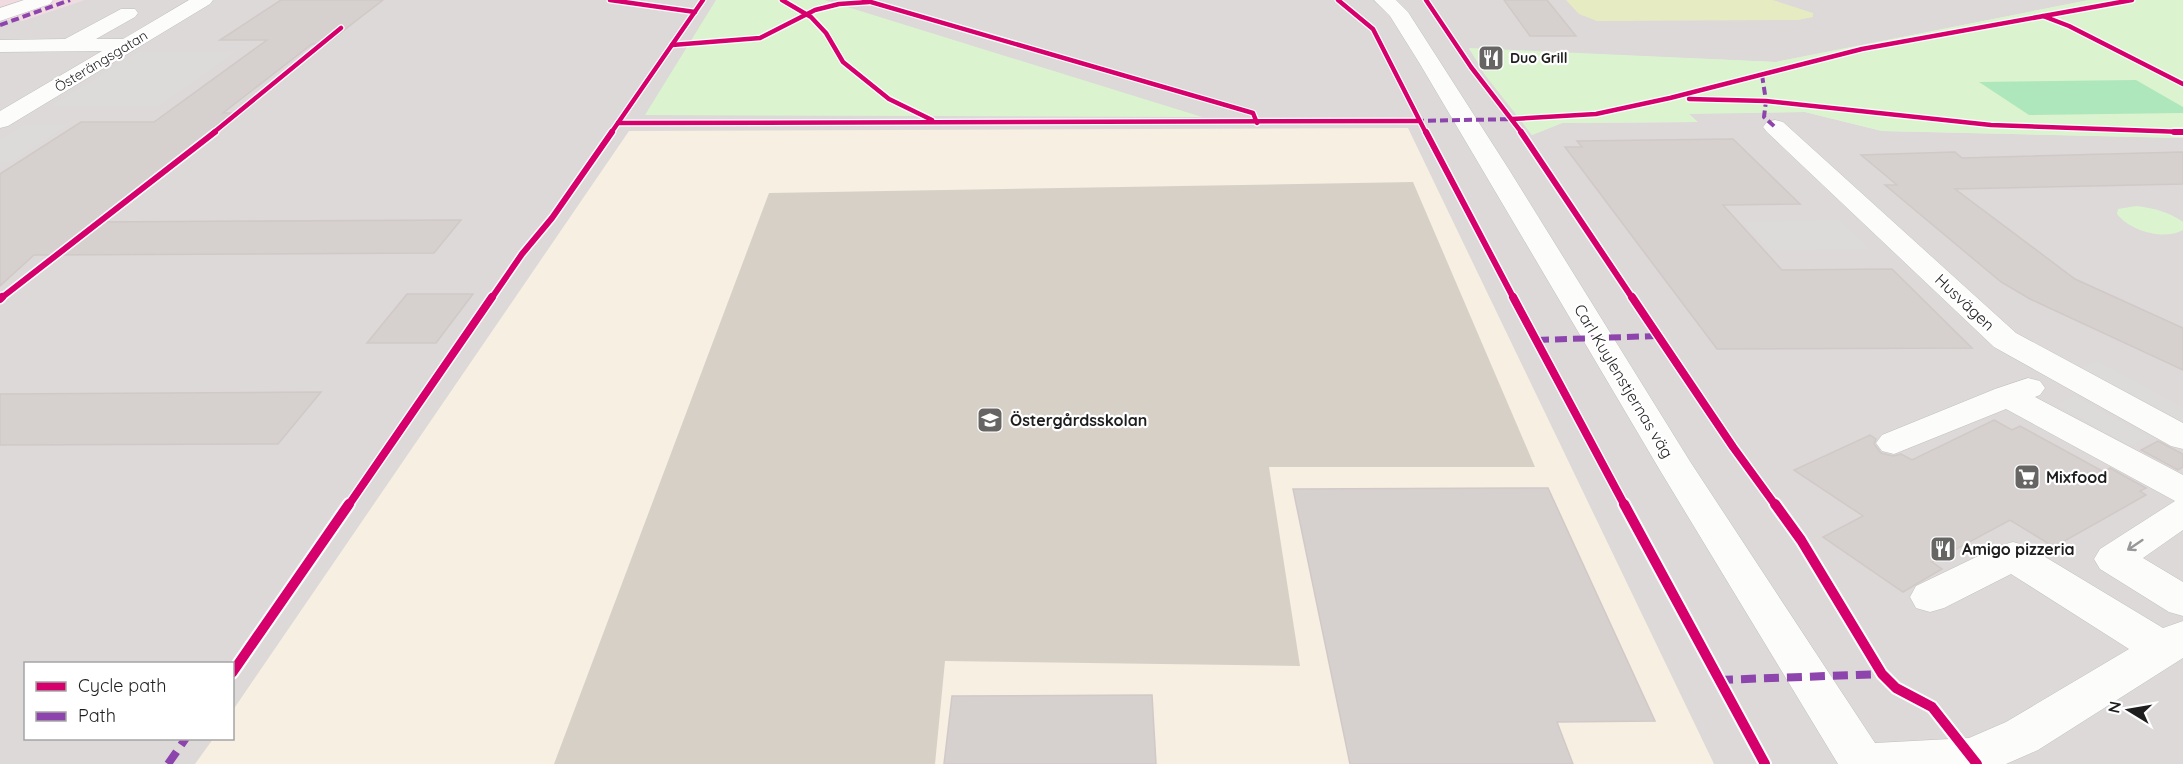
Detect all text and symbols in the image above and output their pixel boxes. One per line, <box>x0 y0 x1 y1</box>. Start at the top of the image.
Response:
street label: Österängsgatan <box>51 26 151 96</box>
restaurant icon: Duo Grill <box>1476 43 1506 73</box>
place label: Duo Grill <box>1510 49 1568 67</box>
street label: Husvägen <box>1931 269 1999 335</box>
street label: Carl Kuylenstjernas väg <box>1570 300 1678 462</box>
school or university icon: Östergårdsskolan <box>975 405 1005 435</box>
place label: Östergårdsskolan <box>1010 410 1147 430</box>
supermarket icon: Mixfood <box>2012 462 2042 492</box>
place label: Mixfood <box>2046 467 2107 487</box>
restaurant icon: Amigo pizzeria <box>1928 534 1958 564</box>
place label: Amigo pizzeria <box>1962 539 2074 559</box>
one-way arrow <box>2127 539 2143 551</box>
legend <box>24 662 234 740</box>
text: Cycle path <box>78 674 166 697</box>
north arrow <box>2099 680 2159 740</box>
text: N <box>2103 699 2125 715</box>
text: Path <box>78 704 116 727</box>

